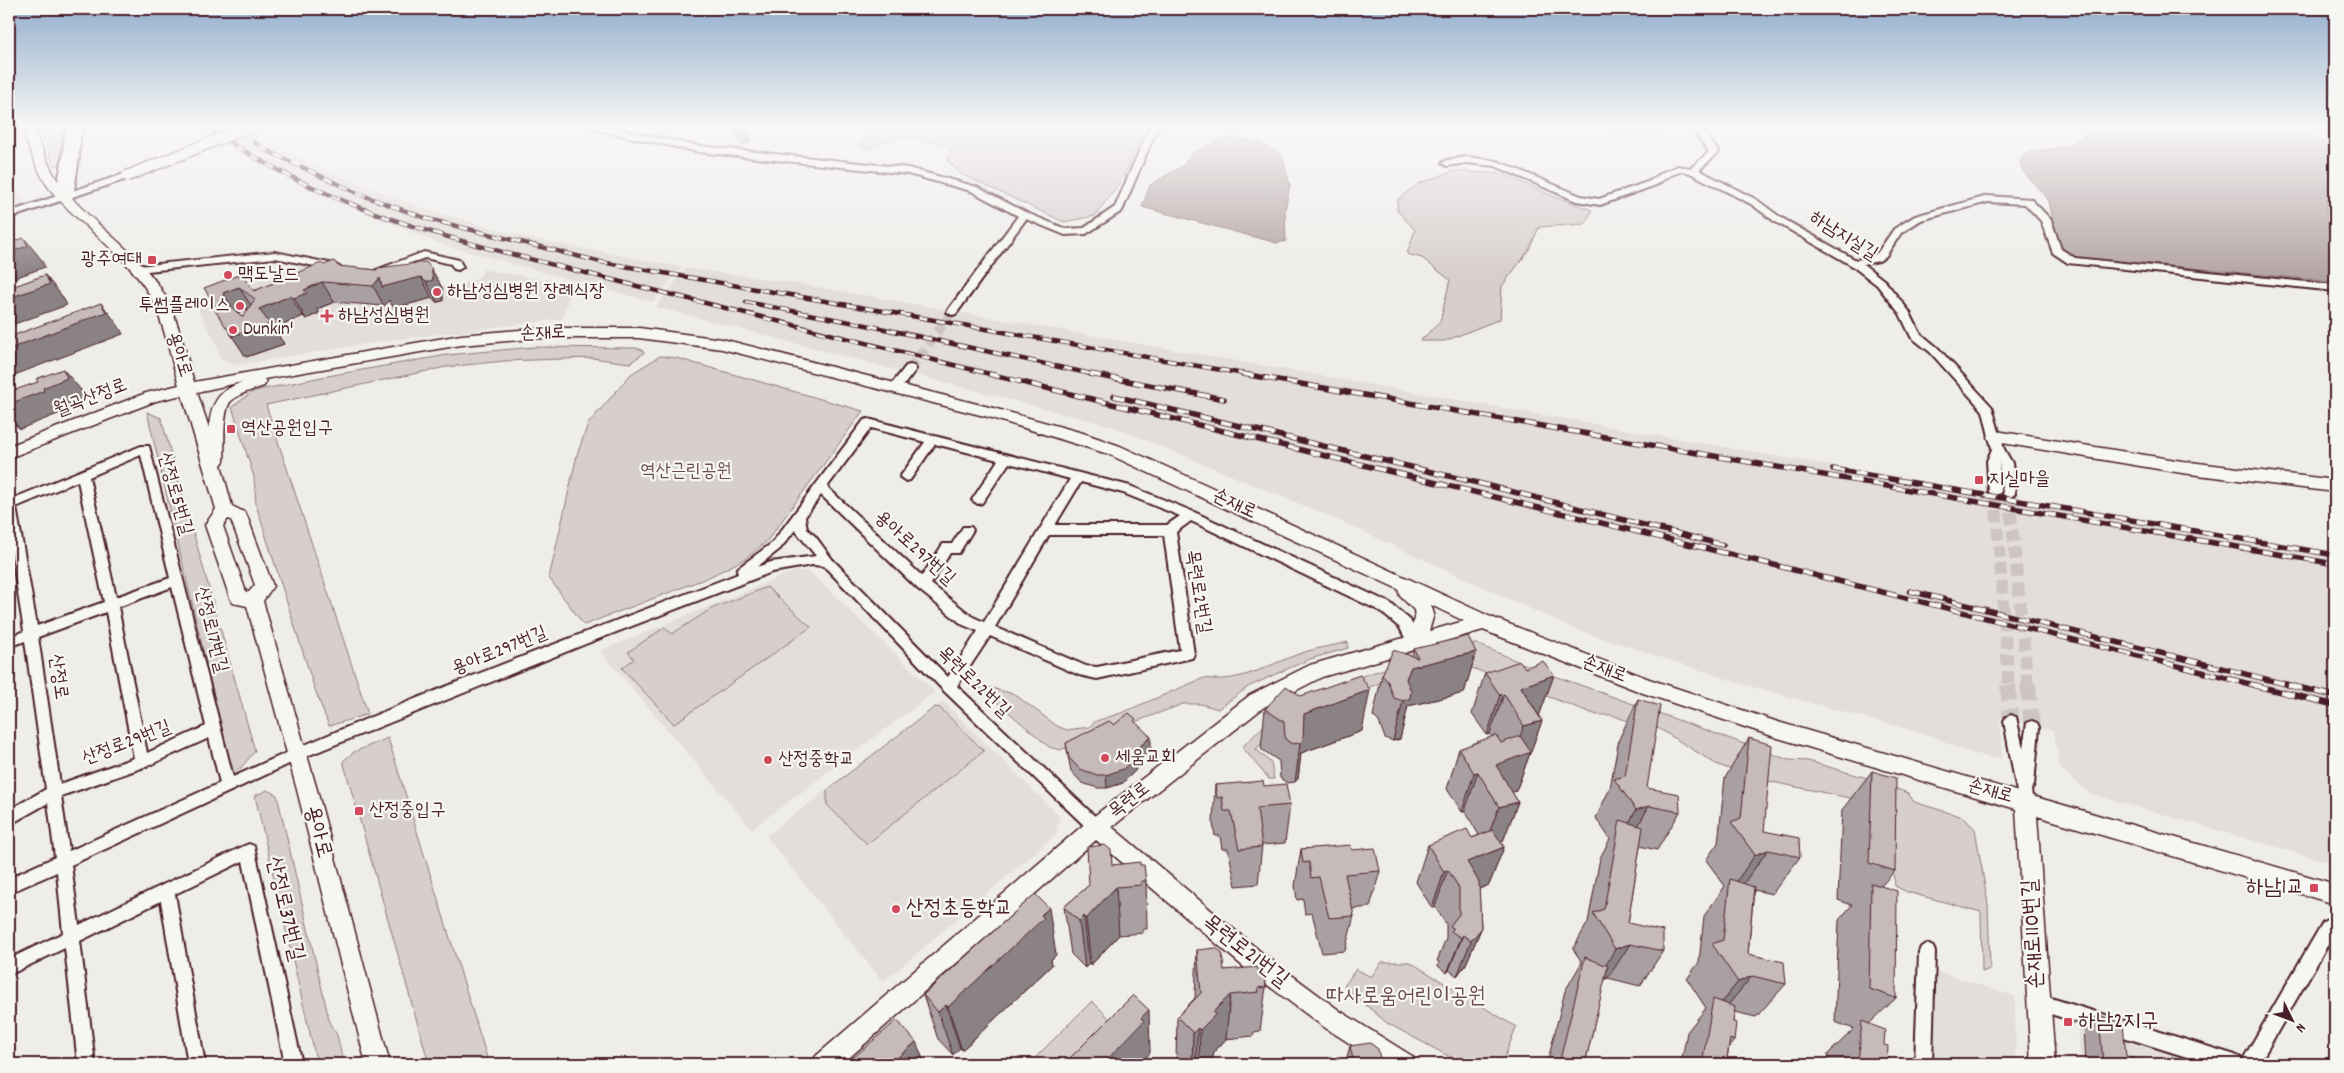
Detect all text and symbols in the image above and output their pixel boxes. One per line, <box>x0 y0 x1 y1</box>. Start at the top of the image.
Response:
street label: 하남지실길 <box>1803 205 1883 269</box>
place label: 광주여대 <box>81 247 142 274</box>
marker: 광주여대 <box>146 254 158 266</box>
place label: 맥도날드 <box>238 262 299 289</box>
marker: 맥도날드 <box>222 269 234 281</box>
place label: 하남성심병원 장례식장 <box>447 279 604 306</box>
marker: 하남성심병원 장례식장 <box>431 286 443 298</box>
place label: 투썸플레이스 <box>138 293 230 320</box>
marker: 투썸플레이스 <box>234 300 246 312</box>
place label: 하남성심병원 <box>338 303 430 330</box>
marker: 하남성심병원 <box>320 309 334 323</box>
place label: Dunkin' <box>243 317 294 344</box>
street label: 손재로 <box>520 320 566 348</box>
marker: Dunkin' <box>227 324 239 336</box>
street label: 용아로 <box>158 329 198 381</box>
street label: 월곡산정로 <box>50 373 132 425</box>
place label: 역산공원입구 <box>241 416 333 443</box>
marker: 역산공원입구 <box>225 423 237 435</box>
street label: 산정로5번길 <box>149 449 199 539</box>
park label: 역산근린공원 <box>640 459 732 486</box>
place label: 지실마을 <box>1989 467 2050 494</box>
marker: 지실마을 <box>1973 474 1985 486</box>
street label: 손재로 <box>1208 483 1260 527</box>
street label: 용아로297번길 <box>868 505 960 593</box>
street label: 목련로2번길 <box>1177 548 1217 636</box>
street label: 산정로17번길 <box>186 584 234 676</box>
street label: 용아로297번길 <box>448 621 552 683</box>
street label: 목련로22번길 <box>930 641 1016 725</box>
street label: 손재로 <box>1578 649 1630 691</box>
street label: 산정로 <box>40 652 74 702</box>
street label: 산정로29번길 <box>79 715 175 773</box>
place label: 세움교회 <box>1115 745 1176 772</box>
place label: 산정중학교 <box>778 747 854 774</box>
marker: 세움교회 <box>1099 752 1111 764</box>
marker: 산정중학교 <box>762 754 774 766</box>
street label: 손재로 <box>1964 773 2016 811</box>
street label: 목련로 <box>1104 776 1156 826</box>
place label: 산정중입구 <box>369 798 445 825</box>
street label: 용아로 <box>295 802 339 862</box>
marker: 산정중입구 <box>353 805 365 817</box>
street label: 산정로37번길 <box>257 854 311 965</box>
place label: 하남1교 <box>2246 873 2304 904</box>
street label: 손재로110번길 <box>2016 878 2052 990</box>
marker: 하남1교 <box>2308 882 2320 894</box>
place label: 산정초등학교 <box>906 894 1012 925</box>
marker: 산정초등학교 <box>890 903 902 915</box>
street label: 목련로21번길 <box>1195 908 1295 996</box>
park label: 따사로움어린이공원 <box>1326 982 1486 1013</box>
north arrow <box>2266 996 2316 1046</box>
place label: 하남2지구 <box>2078 1007 2158 1038</box>
marker: 하남2지구 <box>2062 1016 2074 1028</box>
text: N <box>2290 1018 2310 1037</box>

